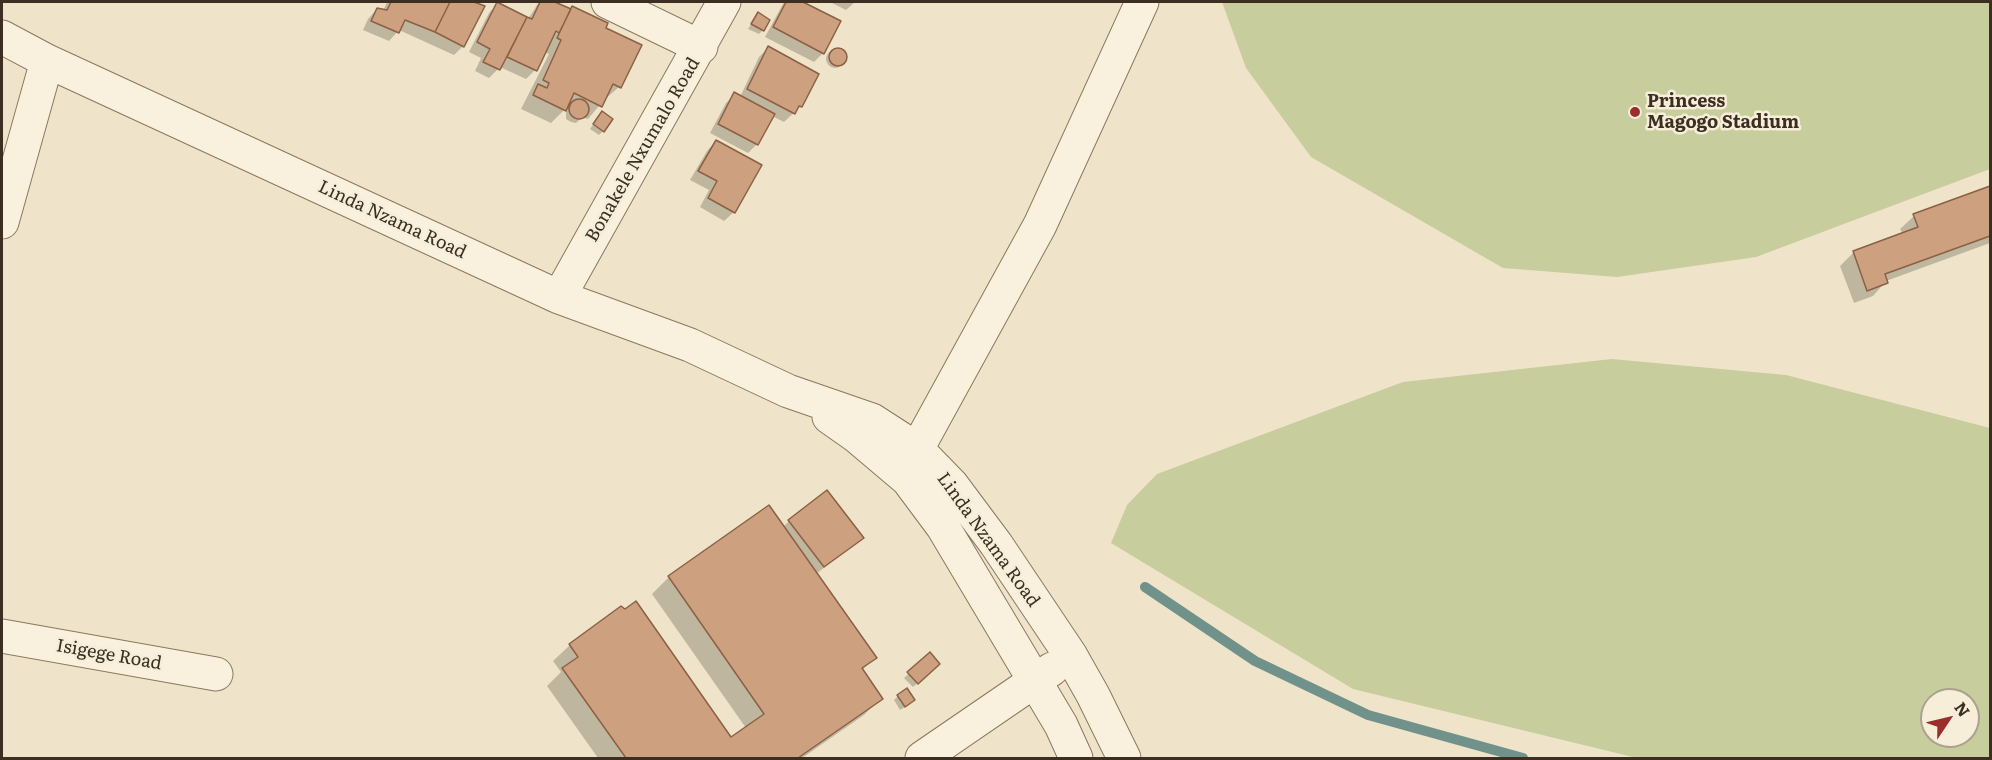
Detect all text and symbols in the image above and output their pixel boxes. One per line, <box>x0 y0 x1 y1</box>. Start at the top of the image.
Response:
street label: Bonakele Nxumalo Road <box>581 54 705 246</box>
place label: Princess Magogo Stadium <box>1647 91 1799 134</box>
marker: Princess Magogo Stadium <box>1628 105 1642 119</box>
street label: Linda Nzama Road <box>315 176 469 264</box>
street label: Linda Nzama Road <box>932 469 1044 611</box>
street label: Isigege Road <box>55 635 163 675</box>
north arrow <box>1920 688 1980 748</box>
text: N <box>1949 696 1977 721</box>

